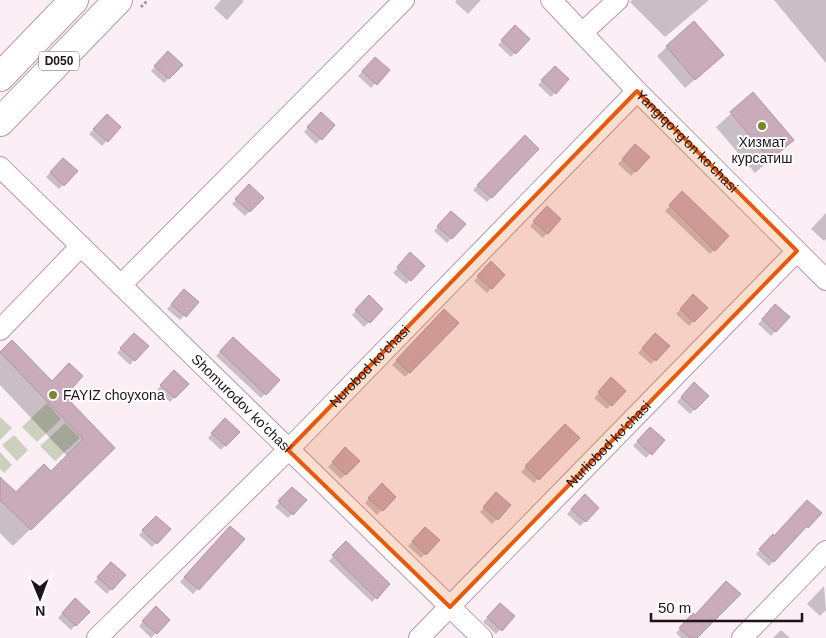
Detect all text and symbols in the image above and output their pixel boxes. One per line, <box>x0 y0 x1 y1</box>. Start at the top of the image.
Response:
road number: D050 <box>39 51 79 70</box>
street label: Yangiqo'rg'on ko'chasi <box>633 87 741 195</box>
marker: Хизмат курсатиш <box>756 120 768 132</box>
place label: Хизмат курсатиш <box>732 134 792 166</box>
street label: Nurobod ko'chasi <box>326 322 413 410</box>
street label: Shomurodov ko'chasi <box>188 351 295 456</box>
place label: FAYIZ choyxona <box>63 387 165 403</box>
marker: FAYIZ choyxona <box>47 389 59 401</box>
street label: Nurliobod ko'chasi <box>563 398 654 491</box>
north arrow <box>15 573 65 623</box>
scale bar <box>651 590 802 622</box>
text: 50 m <box>658 599 691 616</box>
text: N <box>35 603 45 619</box>

